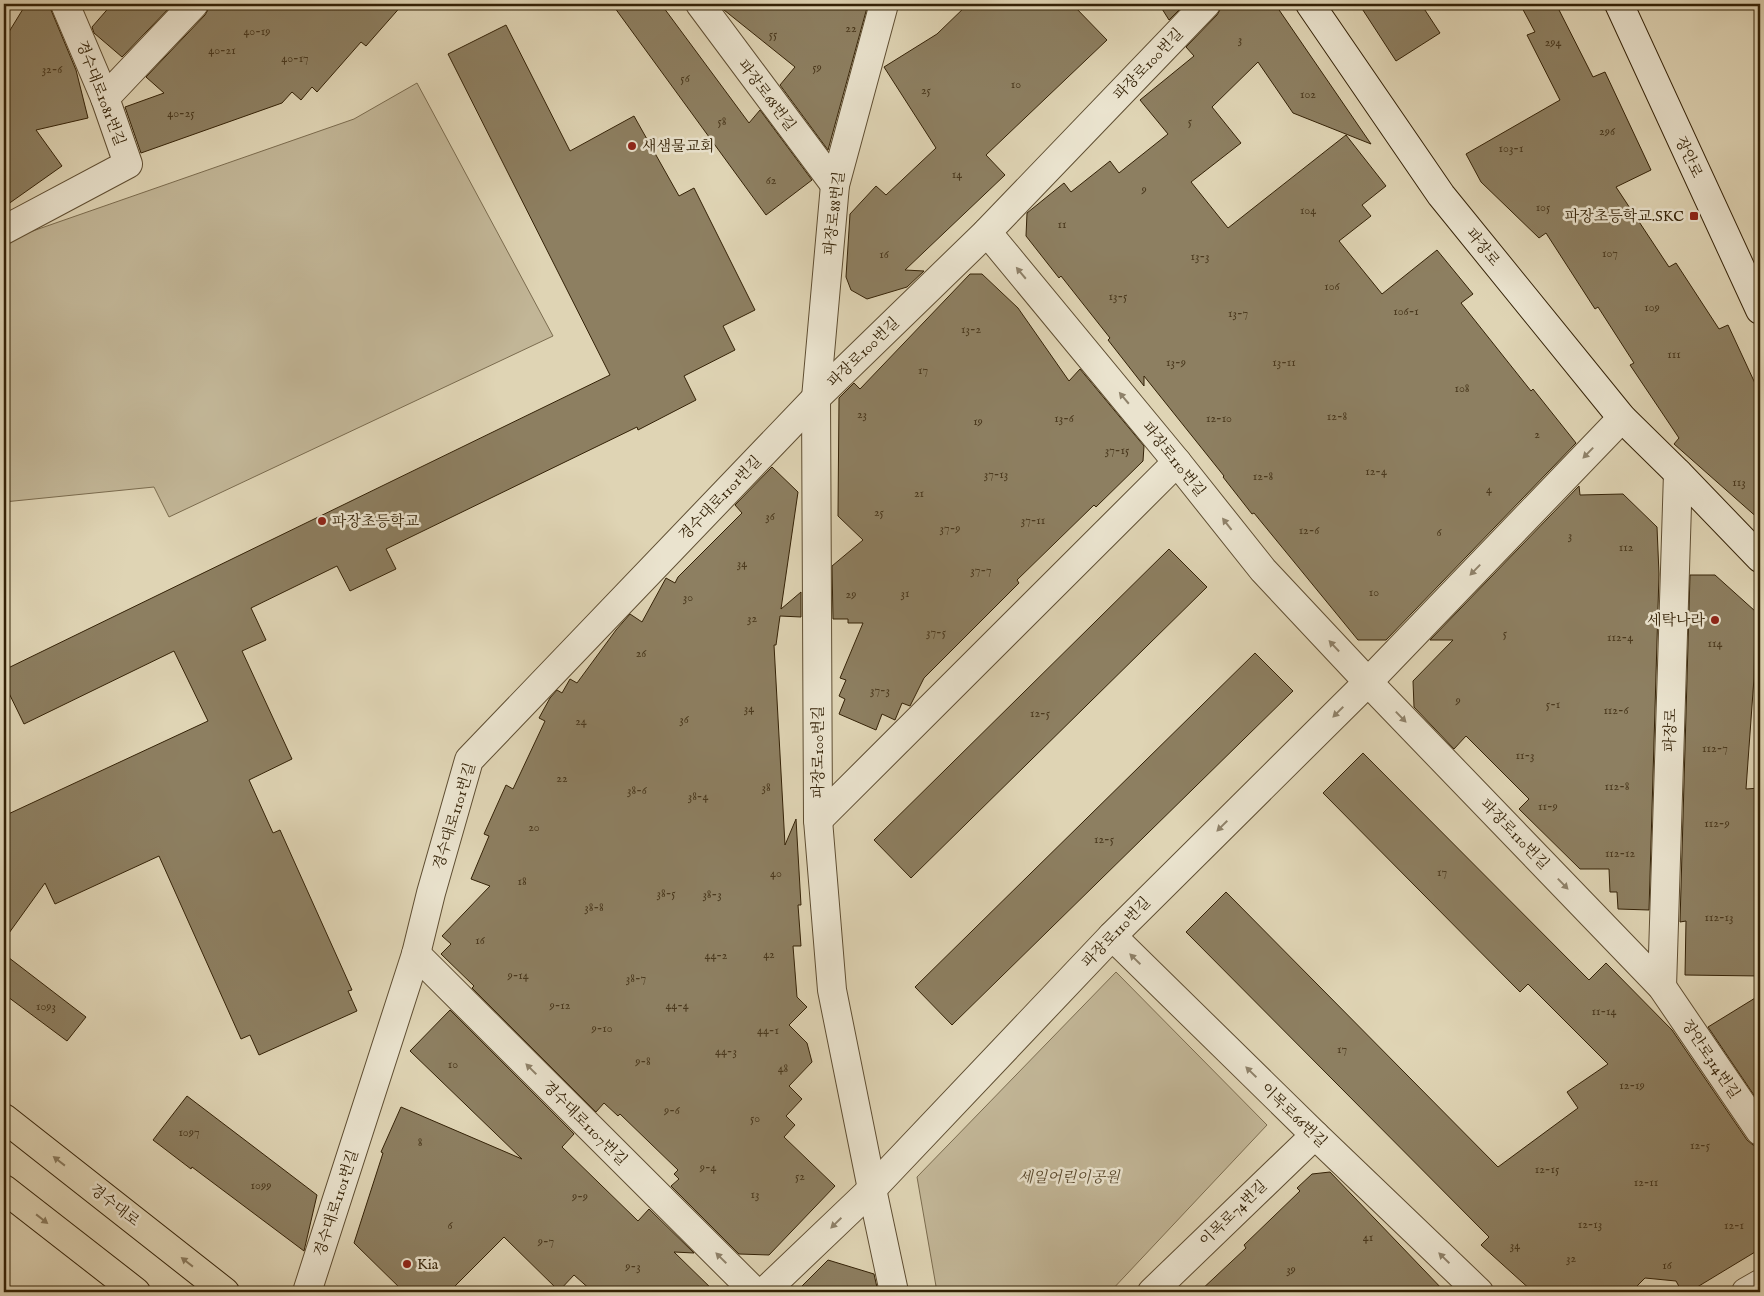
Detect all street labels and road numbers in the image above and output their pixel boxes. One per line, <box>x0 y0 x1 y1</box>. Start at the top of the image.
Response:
street label: 파장로100번길 <box>1109 24 1187 104</box>
street label: 경수대로1081번길 <box>72 38 129 149</box>
street label: 파장로68번길 <box>734 56 800 135</box>
street label: 장안로 <box>1671 133 1707 181</box>
street label: 파장로88번길 <box>820 170 849 256</box>
street label: 파장로 <box>1462 224 1504 271</box>
street label: 파장로100번길 <box>823 313 903 391</box>
street label: 파장로110번길 <box>1138 418 1210 501</box>
street label: 경수대로1101번길 <box>675 452 766 545</box>
street label: 파장로100번길 <box>809 706 828 798</box>
street label: 파장로 <box>1660 707 1681 752</box>
street label: 경수대로1101번길 <box>429 760 480 872</box>
street label: 파장로110번길 <box>1476 795 1553 874</box>
street label: 파장로110번길 <box>1078 893 1155 972</box>
street label: 장안로314번길 <box>1677 1016 1744 1102</box>
street label: 경수대로1107번길 <box>538 1077 631 1170</box>
street label: 이목로66번길 <box>1256 1079 1331 1152</box>
street label: 경수대로1101번길 <box>310 1147 363 1259</box>
street label: 이목로74번길 <box>1196 1176 1271 1250</box>
street label: 경수대로 <box>86 1180 144 1231</box>

